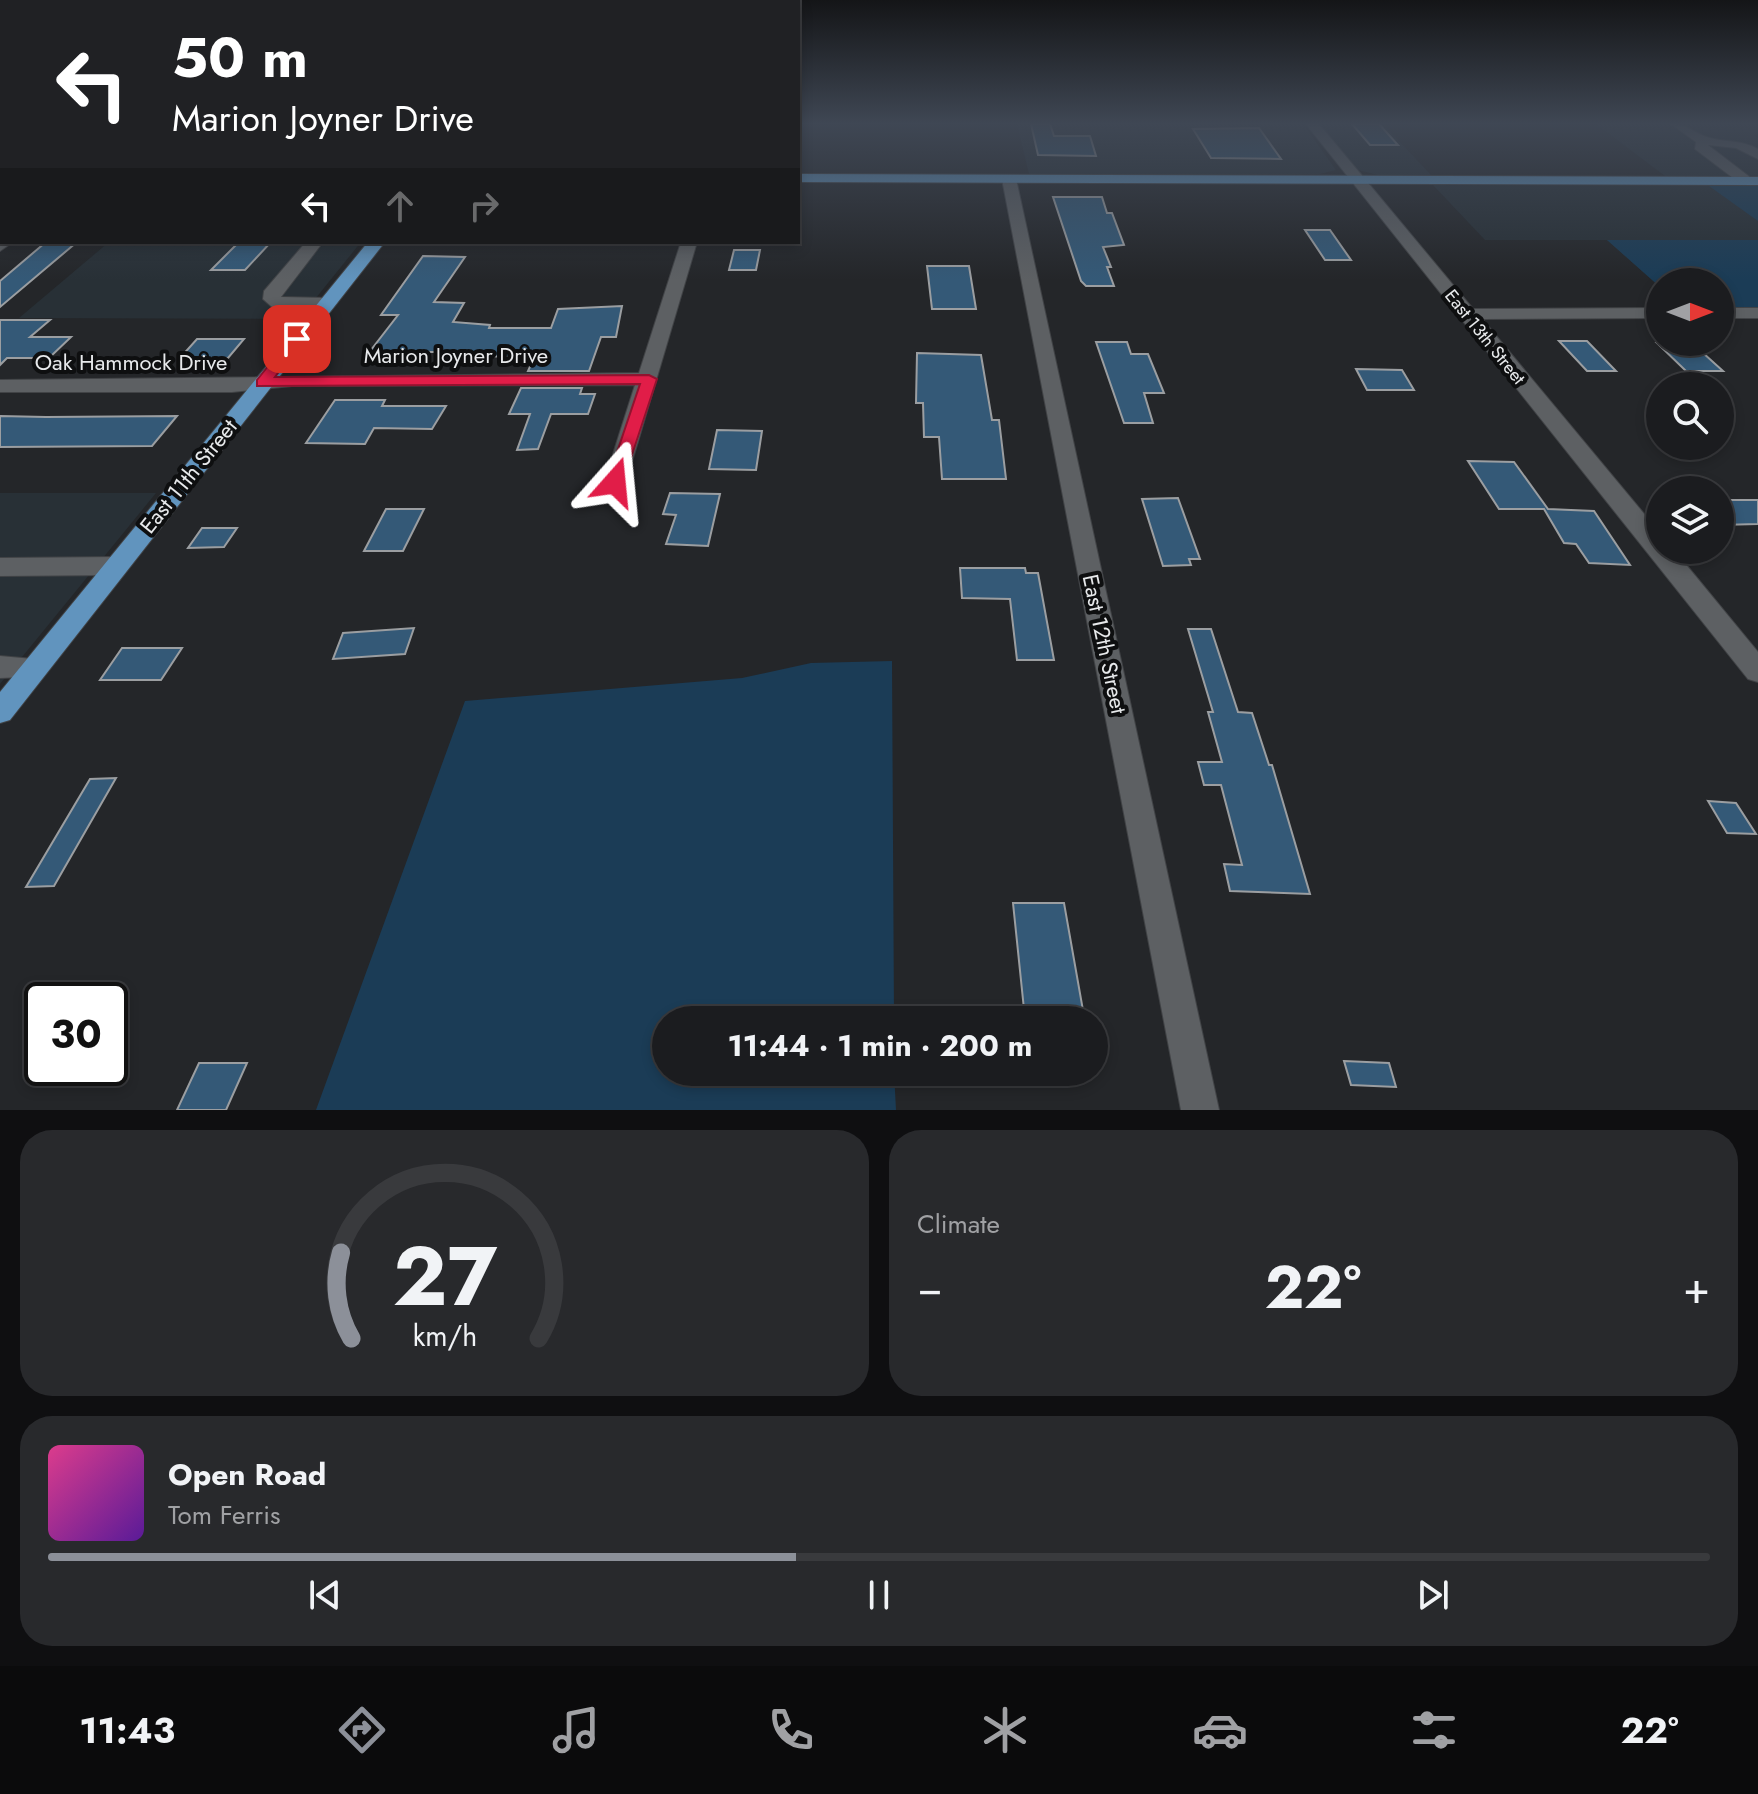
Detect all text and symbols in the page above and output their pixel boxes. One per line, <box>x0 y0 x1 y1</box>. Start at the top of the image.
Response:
text: 50 m <box>172 17 308 98</box>
icon: left <box>40 32 144 136</box>
text: Marion Joyner Drive <box>172 92 474 144</box>
icon: left <box>294 184 338 228</box>
icon: ahead <box>378 184 422 228</box>
icon: right <box>462 184 506 228</box>
north arrow <box>1646 268 1734 356</box>
map controls <box>1646 268 1734 564</box>
street label: East 13th Street <box>1439 284 1532 391</box>
pin <box>263 305 331 373</box>
icon: arrive <box>275 317 319 361</box>
street label: Marion Joyner Drive <box>364 339 548 371</box>
street label: Oak Hammock Drive <box>35 346 227 378</box>
button: search <box>1646 372 1734 460</box>
street label: East 11th Street <box>132 411 245 540</box>
position arrow <box>573 440 657 524</box>
button: layers <box>1646 476 1734 564</box>
street label: East 12th Street <box>1075 571 1136 717</box>
speed limit sign: 30 <box>24 982 128 1086</box>
text: 11:44 · 1 min · 200 m <box>728 1024 1032 1067</box>
text: Climate <box>917 1205 1000 1243</box>
text: 27 <box>392 1216 497 1336</box>
text: 22° <box>1265 1244 1361 1331</box>
text: − <box>917 1256 943 1320</box>
text: + <box>1683 1256 1710 1320</box>
text: km/h <box>412 1315 477 1357</box>
text: Open Road <box>168 1453 326 1496</box>
text: Tom Ferris <box>168 1496 280 1534</box>
icon: previous <box>303 1573 347 1617</box>
icon: pause <box>857 1573 901 1617</box>
icon: next <box>1411 1573 1455 1617</box>
icon: directions <box>334 1702 390 1758</box>
icon: music <box>548 1702 604 1758</box>
icon: phone <box>763 1702 819 1758</box>
icon: climate <box>977 1702 1033 1758</box>
icon: car <box>1192 1702 1248 1758</box>
icon: filters <box>1406 1702 1462 1758</box>
text: 11:43 <box>79 1704 175 1756</box>
text: 22° <box>1621 1704 1679 1756</box>

